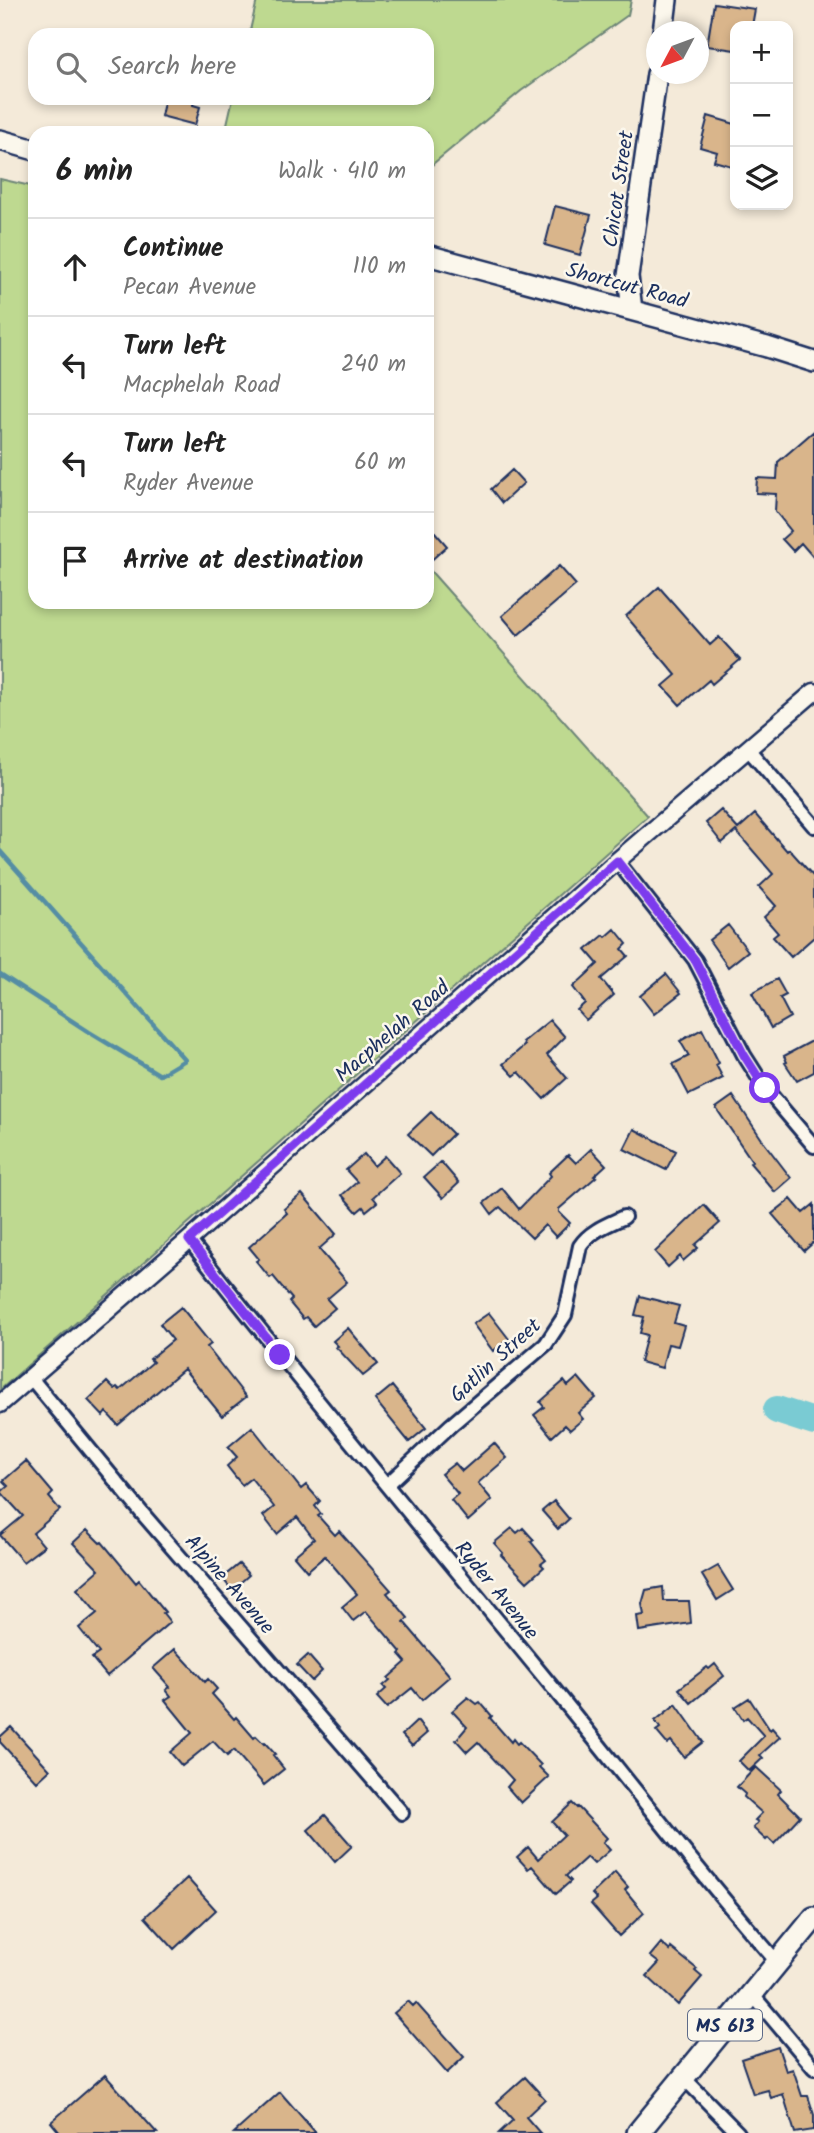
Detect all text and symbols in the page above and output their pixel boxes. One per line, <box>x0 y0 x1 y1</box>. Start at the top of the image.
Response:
north arrow <box>646 21 709 84</box>
map controls <box>730 21 793 210</box>
button: + <box>730 21 793 84</box>
search box <box>28 28 434 105</box>
text: Search here <box>108 46 236 88</box>
icon: search <box>52 48 90 86</box>
button: − <box>730 84 793 147</box>
street label: Chicot Street <box>595 128 644 250</box>
button: layers <box>730 147 793 210</box>
text: 6 min <box>56 148 133 196</box>
text: Walk · 410 m <box>278 154 406 190</box>
text: Continue <box>123 228 224 270</box>
icon: ahead <box>56 248 94 286</box>
text: 110 m <box>353 249 406 285</box>
street label: Shortcut Road <box>562 254 692 319</box>
text: Pecan Avenue <box>123 270 256 306</box>
text: Turn left <box>123 326 226 368</box>
icon: left <box>56 346 94 384</box>
text: 240 m <box>341 347 406 383</box>
text: Macphelah Road <box>123 368 280 404</box>
text: Turn left <box>123 424 226 466</box>
icon: left <box>56 444 94 482</box>
text: 60 m <box>354 445 406 481</box>
text: Ryder Avenue <box>123 466 254 502</box>
text: Arrive at destination <box>123 540 363 582</box>
icon: arrive <box>56 542 94 580</box>
street label: Macphelah Road <box>328 972 458 1092</box>
route start <box>749 1072 780 1103</box>
street label: Gatlin Street <box>443 1310 550 1411</box>
route end <box>264 1339 295 1370</box>
street label: Alpine Avenue <box>176 1527 282 1643</box>
street label: Ryder Avenue <box>445 1534 547 1648</box>
road number: MS 613 <box>688 2010 762 2040</box>

